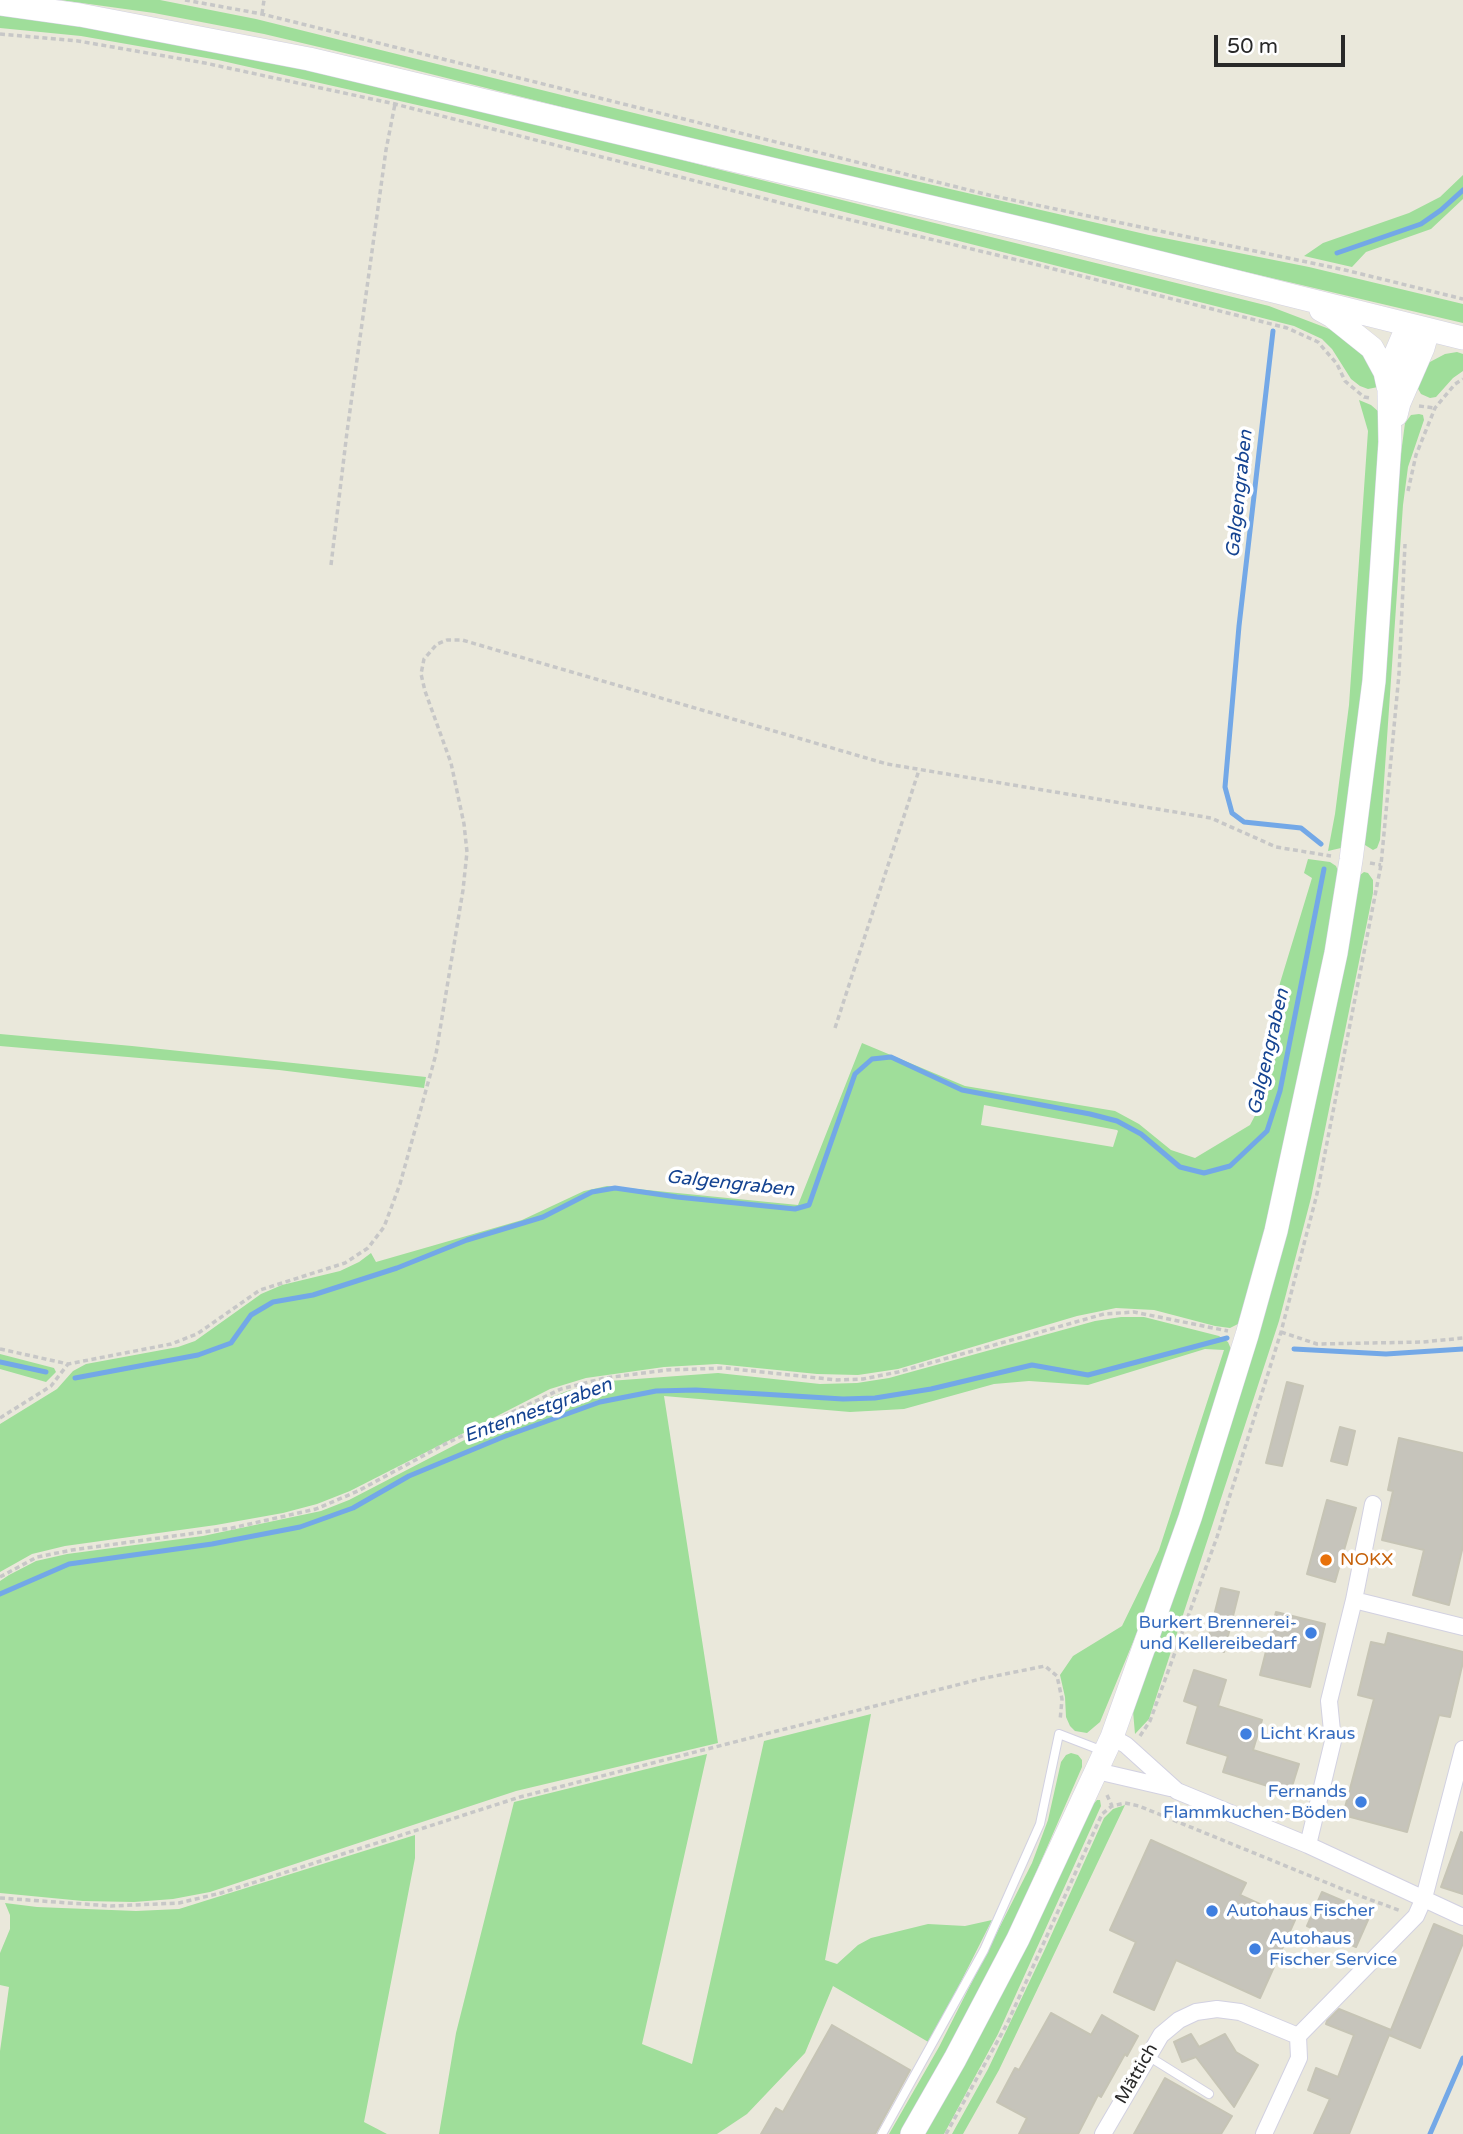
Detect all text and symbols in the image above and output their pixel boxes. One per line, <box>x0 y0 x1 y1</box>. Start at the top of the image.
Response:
scale bar <box>1218 21 1349 65</box>
text: 50 m <box>1227 34 1278 59</box>
water label: Galgengraben <box>1222 429 1258 559</box>
water label: Galgengraben <box>1243 987 1295 1117</box>
water label: Galgengraben <box>665 1166 795 1202</box>
water label: Entennestgraben <box>461 1374 615 1448</box>
place label: NOKX <box>1340 1549 1393 1571</box>
marker: NOKX <box>1318 1552 1334 1568</box>
place label: Burkert Brennerei- und Kellereibedarf <box>1139 1612 1297 1654</box>
marker: Burkert Brennerei- und Kellereibedarf <box>1303 1625 1319 1641</box>
place label: Licht Kraus <box>1260 1723 1355 1745</box>
marker: Licht Kraus <box>1238 1726 1254 1742</box>
place label: Fernands Flammkuchen-Böden <box>1163 1781 1347 1824</box>
marker: Fernands Flammkuchen-Böden <box>1353 1794 1369 1810</box>
place label: Autohaus Fischer <box>1226 1900 1375 1922</box>
marker: Autohaus Fischer <box>1204 1903 1220 1919</box>
place label: Autohaus Fischer Service <box>1269 1928 1397 1970</box>
marker: Autohaus Fischer Service <box>1247 1941 1263 1957</box>
street label: Mättich <box>1111 2040 1163 2108</box>

